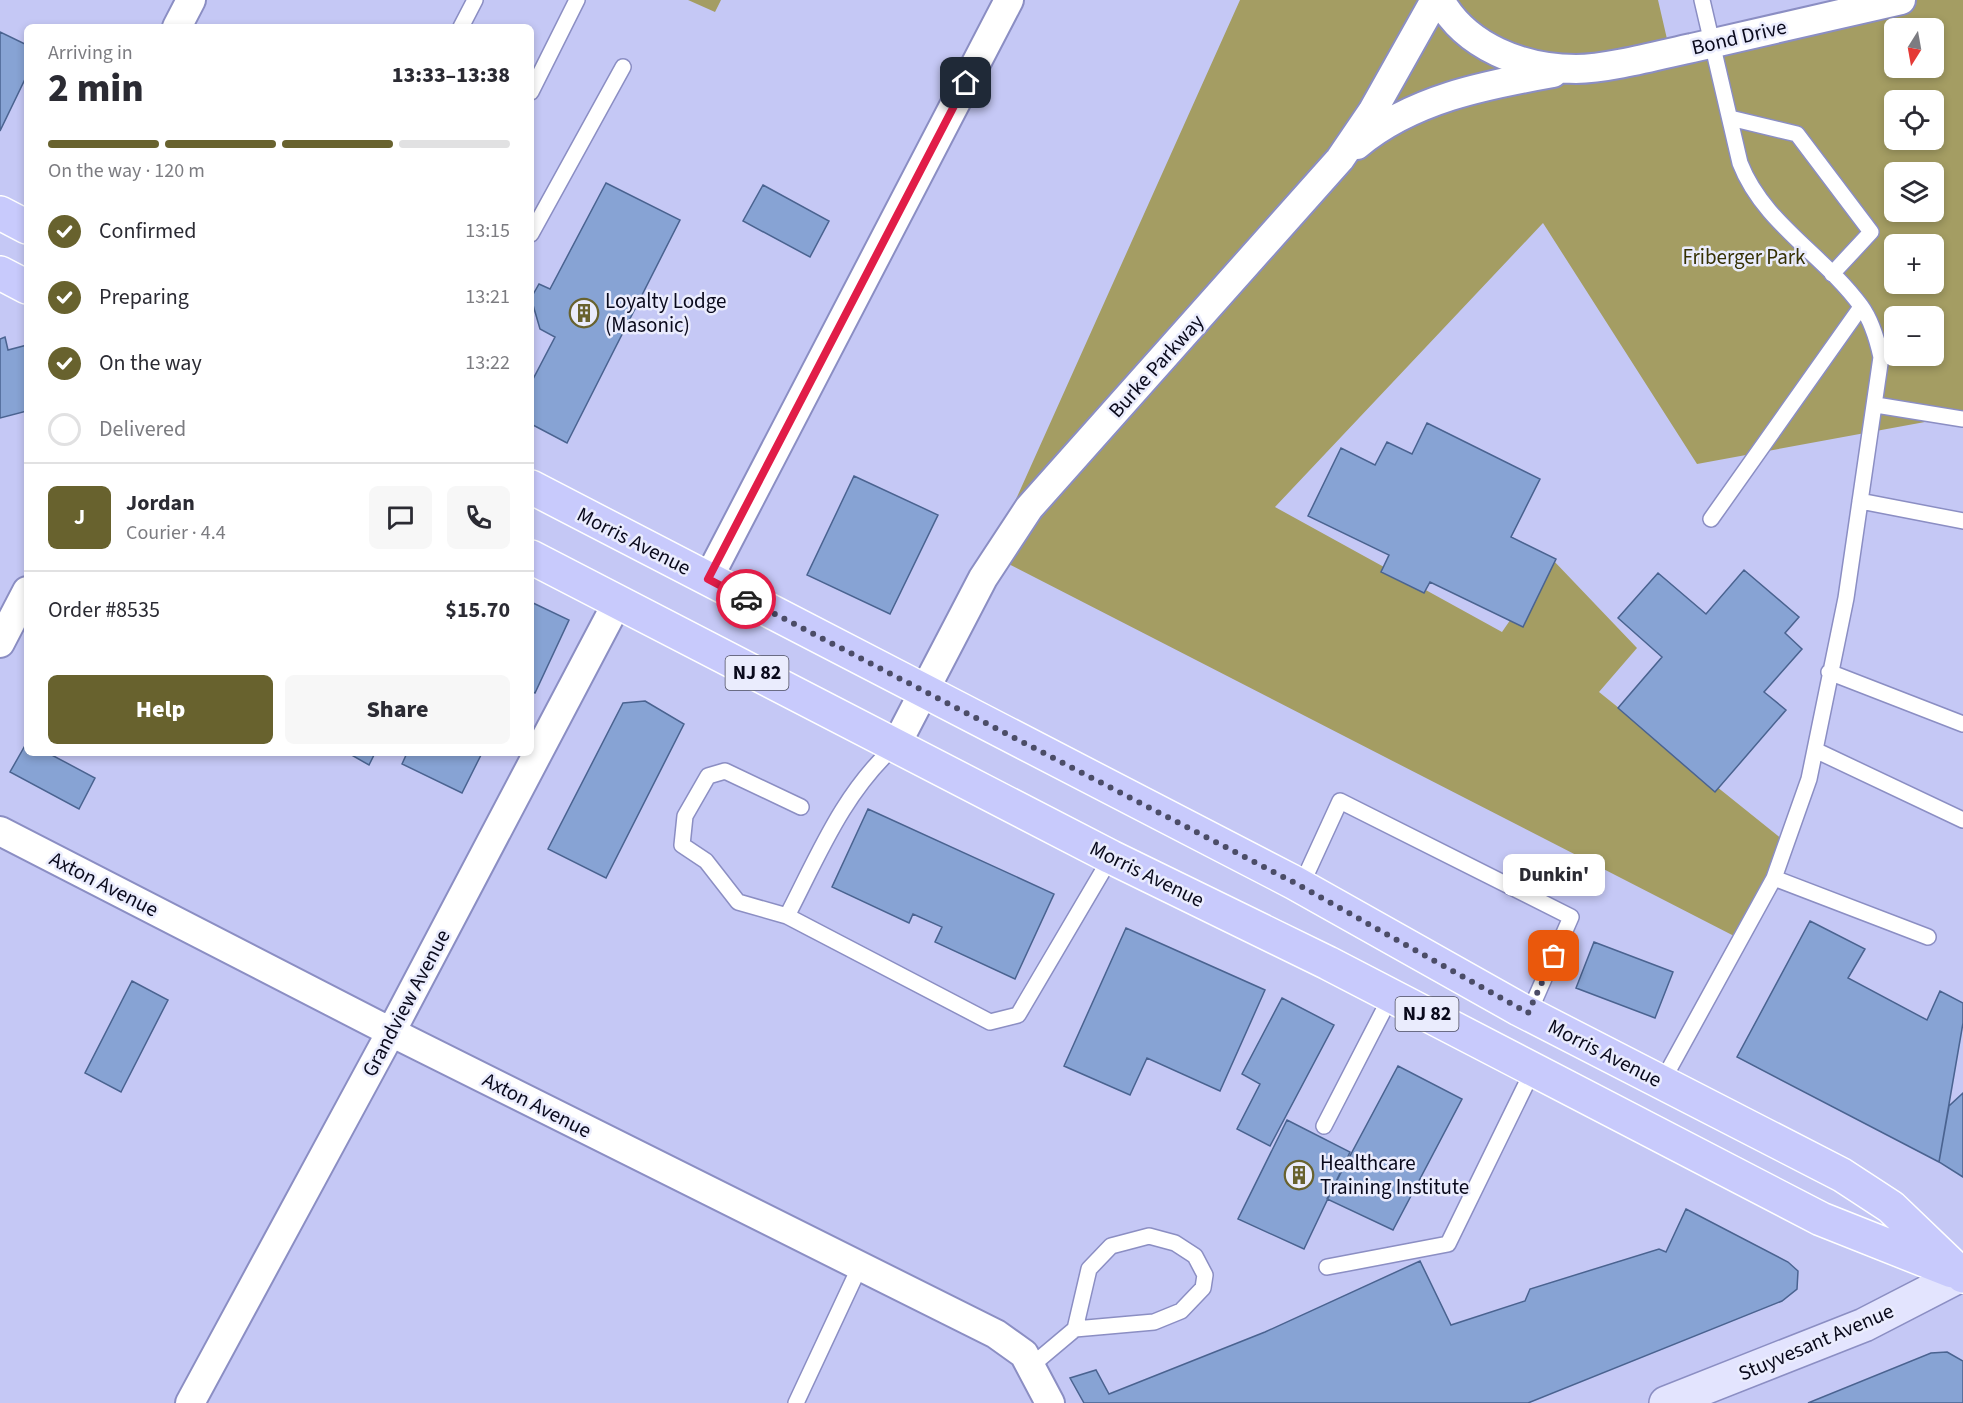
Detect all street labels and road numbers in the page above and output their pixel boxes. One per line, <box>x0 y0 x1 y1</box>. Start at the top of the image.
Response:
street label: Bond Drive <box>1689 12 1789 62</box>
street label: Burke Parkway <box>1101 307 1211 424</box>
street label: Morris Avenue <box>572 499 696 583</box>
road number: NJ 82 <box>726 656 789 690</box>
street label: Morris Avenue <box>1085 833 1209 915</box>
street label: Axton Avenue <box>44 844 164 924</box>
street label: Grandview Avenue <box>354 924 458 1082</box>
road number: NJ 82 <box>1396 997 1458 1031</box>
street label: Morris Avenue <box>1543 1011 1667 1095</box>
street label: Axton Avenue <box>477 1065 597 1145</box>
street label: Stuyvesant Avenue <box>1734 1296 1898 1388</box>

